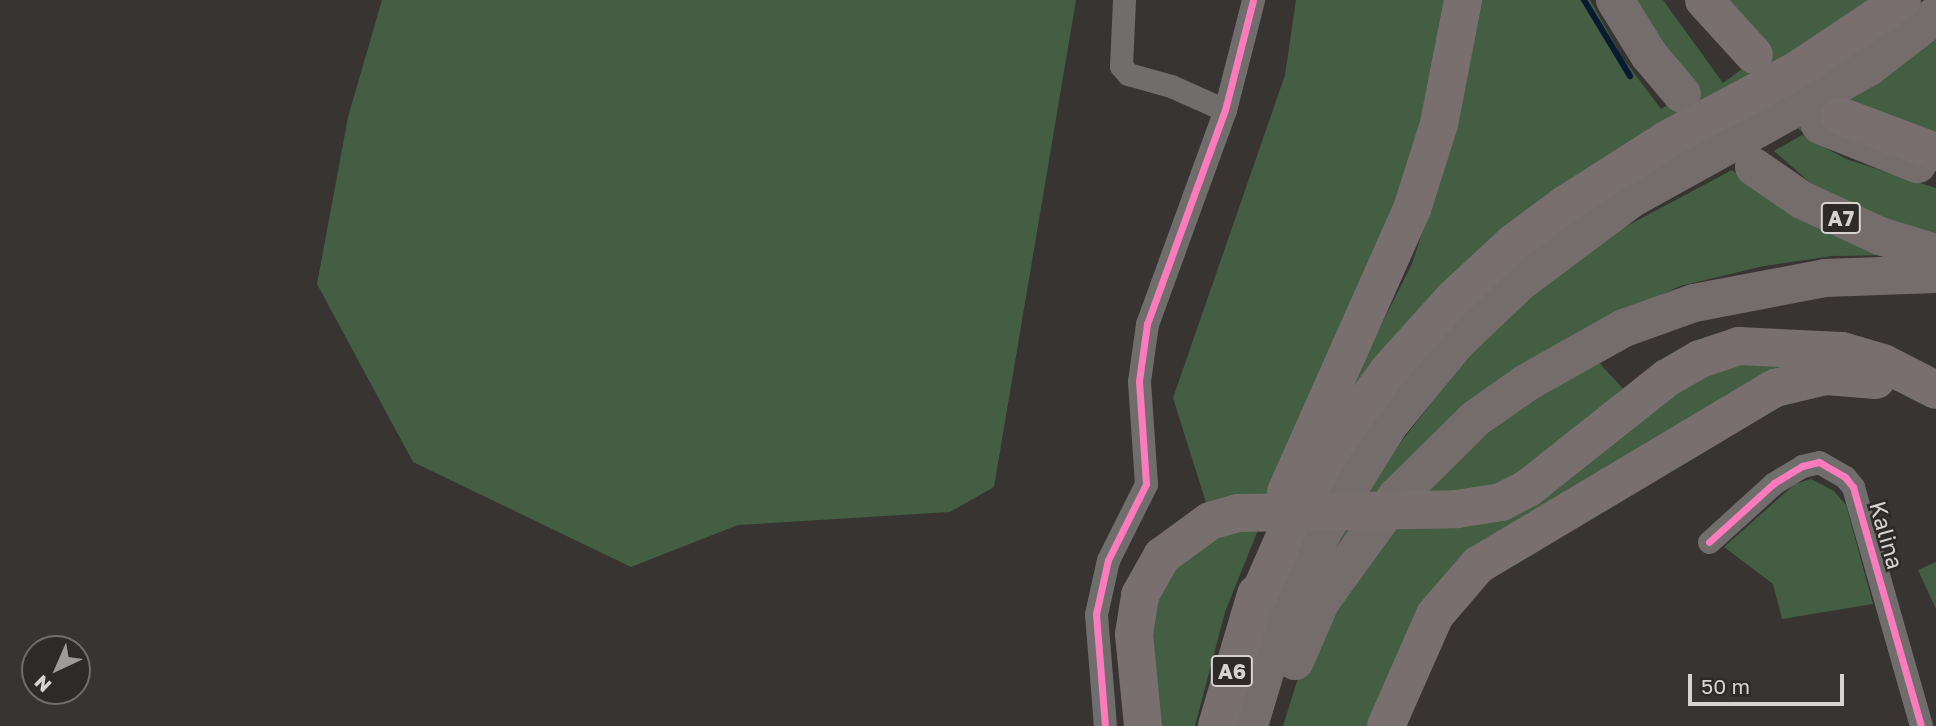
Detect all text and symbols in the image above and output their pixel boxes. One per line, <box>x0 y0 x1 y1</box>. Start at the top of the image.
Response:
road number: A7 <box>1820 200 1862 235</box>
street label: Kalina <box>1864 498 1910 572</box>
north arrow <box>21 635 91 705</box>
road number: A6 <box>1209 654 1255 688</box>
scale bar <box>1691 660 1847 704</box>
text: N <box>29 671 56 697</box>
text: 50 m <box>1701 673 1750 699</box>

